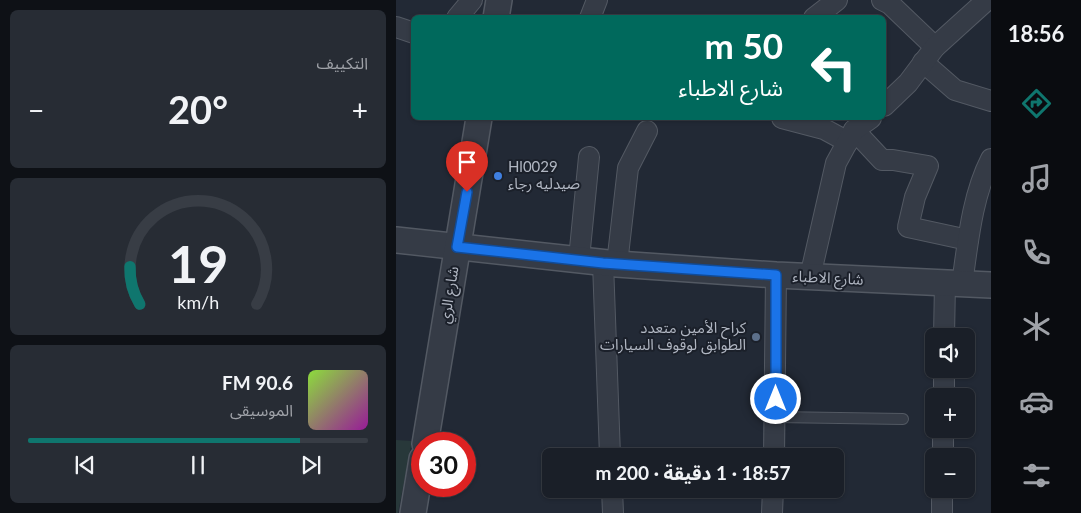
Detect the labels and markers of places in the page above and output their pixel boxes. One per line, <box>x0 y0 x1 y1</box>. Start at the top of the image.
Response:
pin <box>446 141 488 192</box>
place label: Hl0029 صيدليه رجاء <box>508 157 580 193</box>
marker: Hl0029 صيدليه رجاء <box>492 170 504 182</box>
place label: كراح الأمين متعدد الطوابق لوقوف السيارات <box>600 318 747 355</box>
marker: كراح الأمين متعدد الطوابق لوقوف السيارات <box>750 331 762 343</box>

